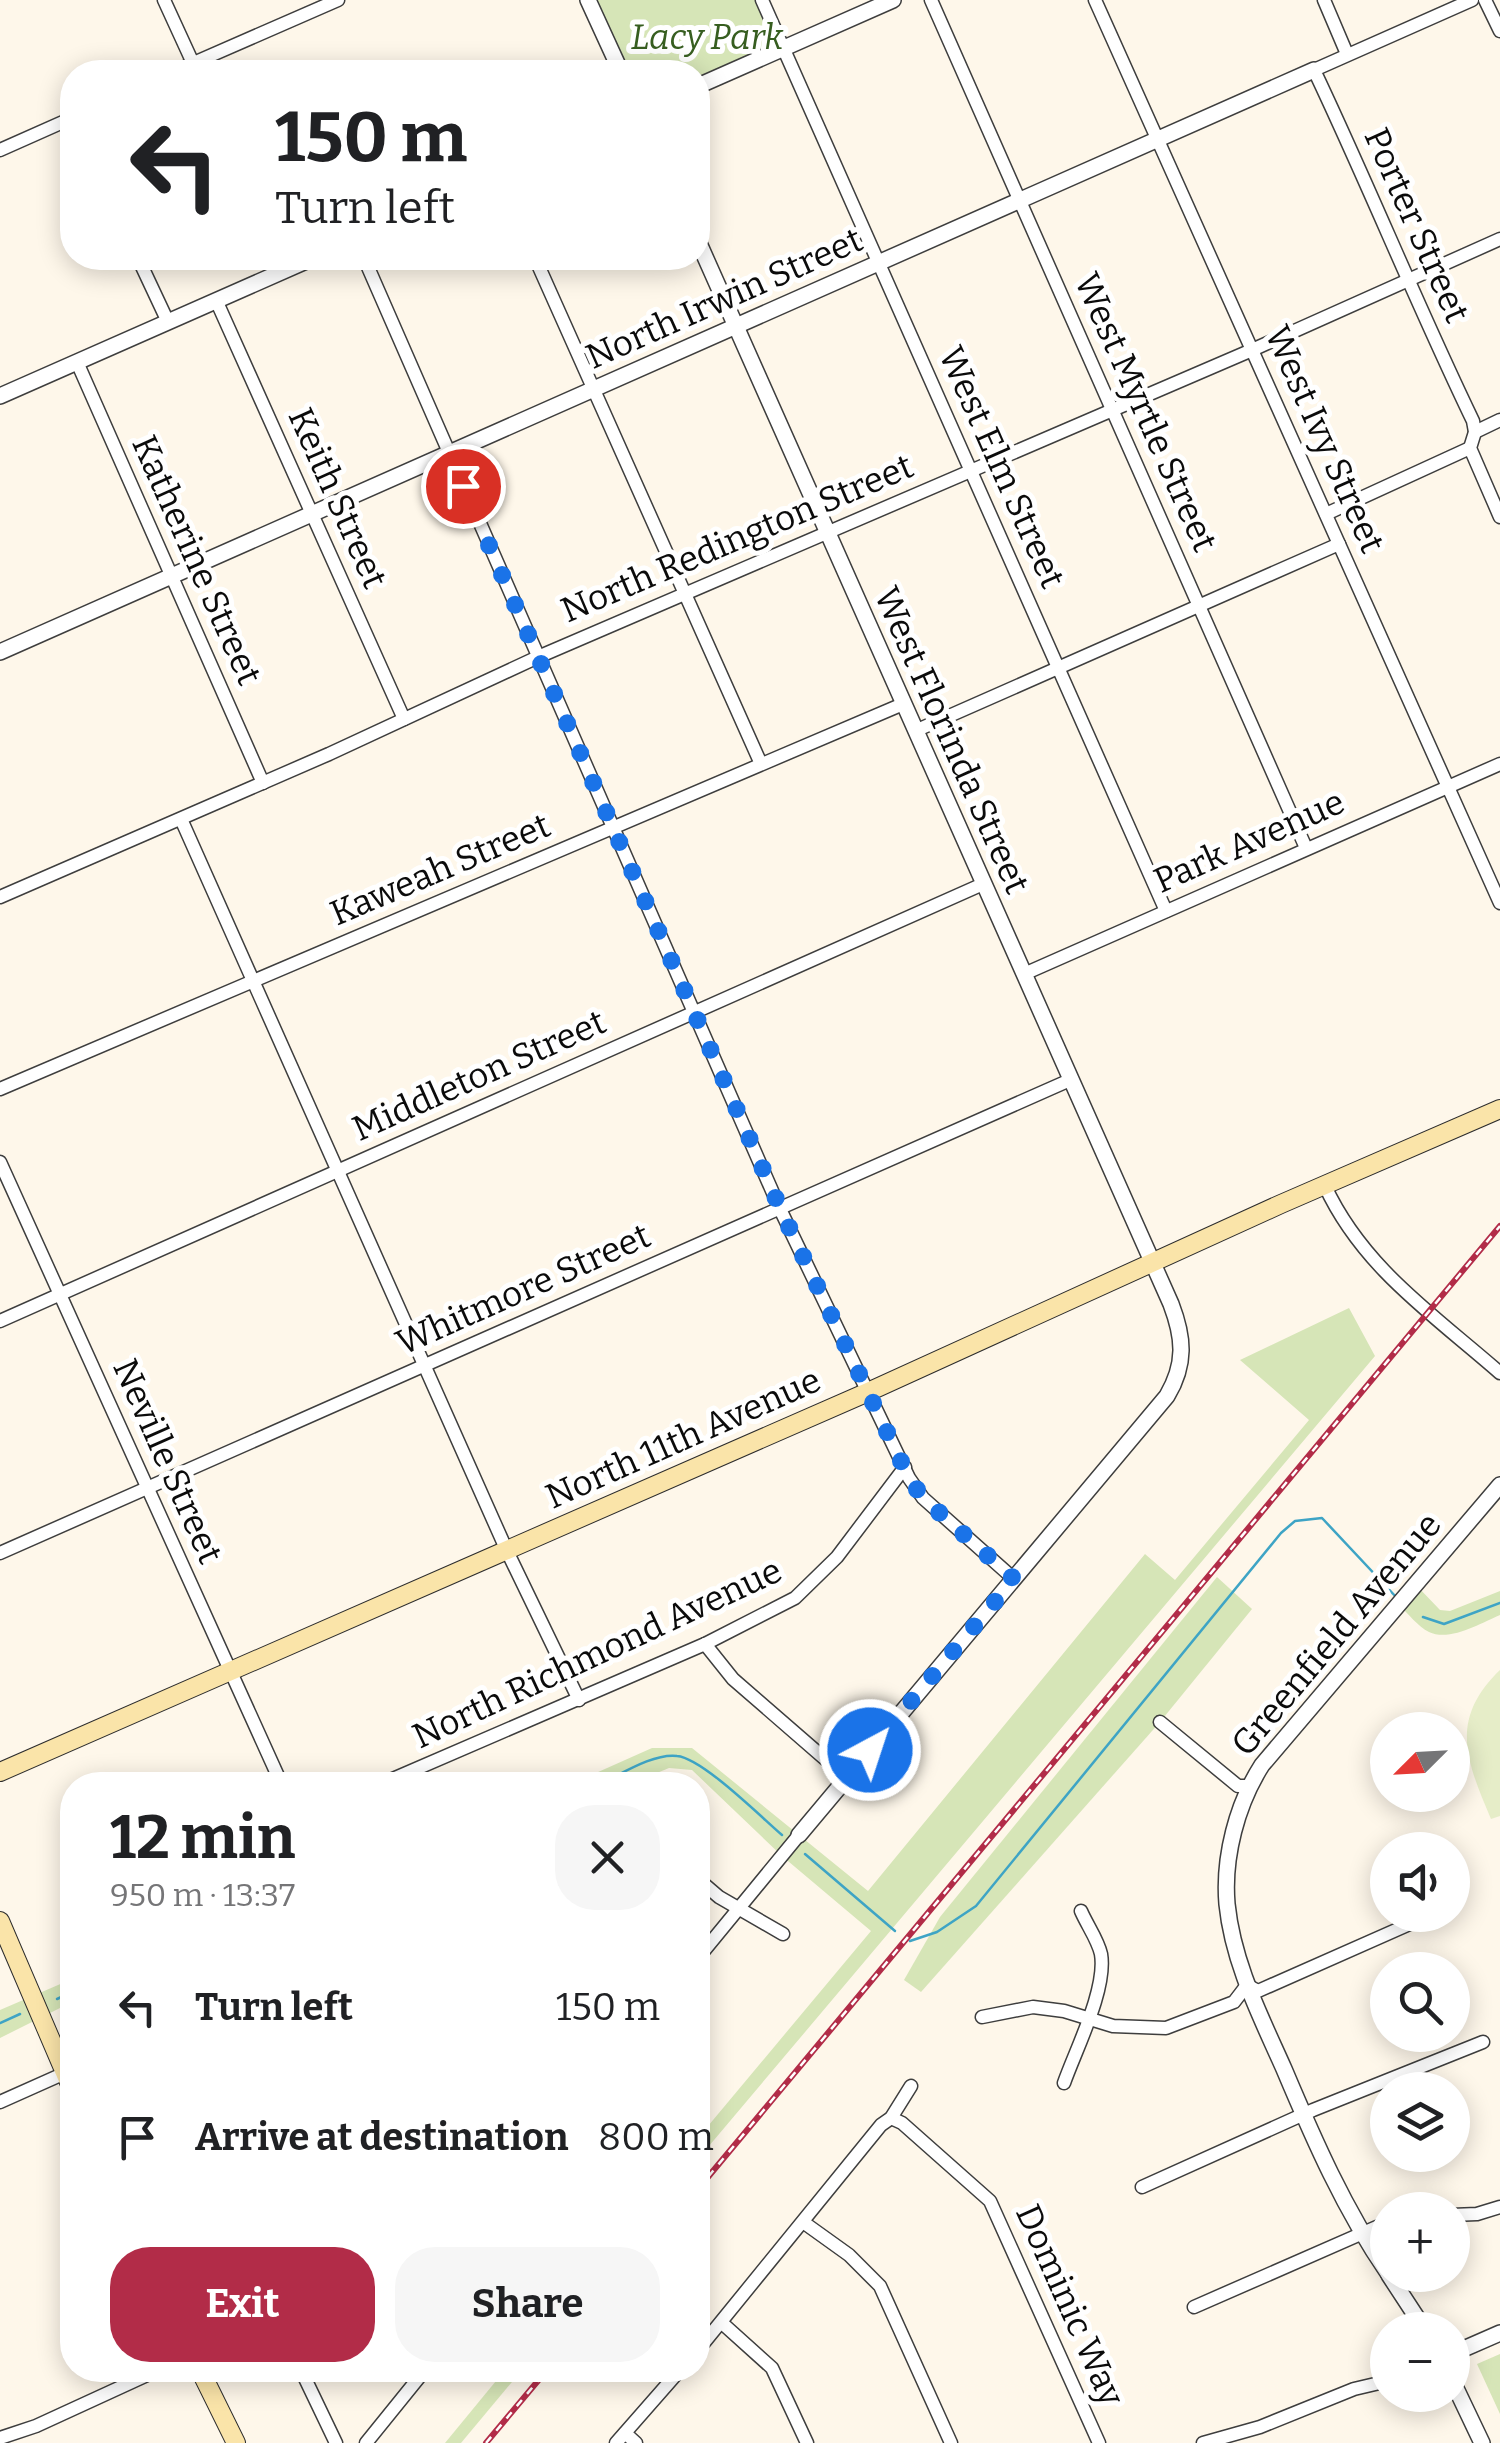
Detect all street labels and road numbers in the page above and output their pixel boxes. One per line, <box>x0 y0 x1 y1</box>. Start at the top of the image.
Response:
street label: Porter Street <box>1355 121 1479 329</box>
street label: North Irwin Street <box>579 218 869 378</box>
street label: West Myrtle Street <box>1066 266 1226 558</box>
street label: West Ivy Street <box>1256 319 1394 559</box>
street label: West Elm Street <box>930 340 1074 595</box>
street label: Keith Street <box>280 401 397 595</box>
street label: Katherine Street <box>123 429 271 691</box>
street label: North Redington Street <box>555 445 920 631</box>
street label: West Florinda Street <box>865 580 1039 900</box>
street label: Park Avenue <box>1147 780 1351 902</box>
street label: Kaweah Street <box>324 804 557 934</box>
street label: Middleton Street <box>346 1000 612 1150</box>
street label: Whitmore Street <box>390 1214 657 1364</box>
street label: Neville Street <box>104 1352 232 1570</box>
street label: North 11th Avenue <box>539 1359 827 1517</box>
street label: Greenfield Avenue <box>1222 1504 1450 1764</box>
street label: North Richmond Avenue <box>406 1549 788 1757</box>
street label: Dominic Way <box>1007 2198 1133 2413</box>

